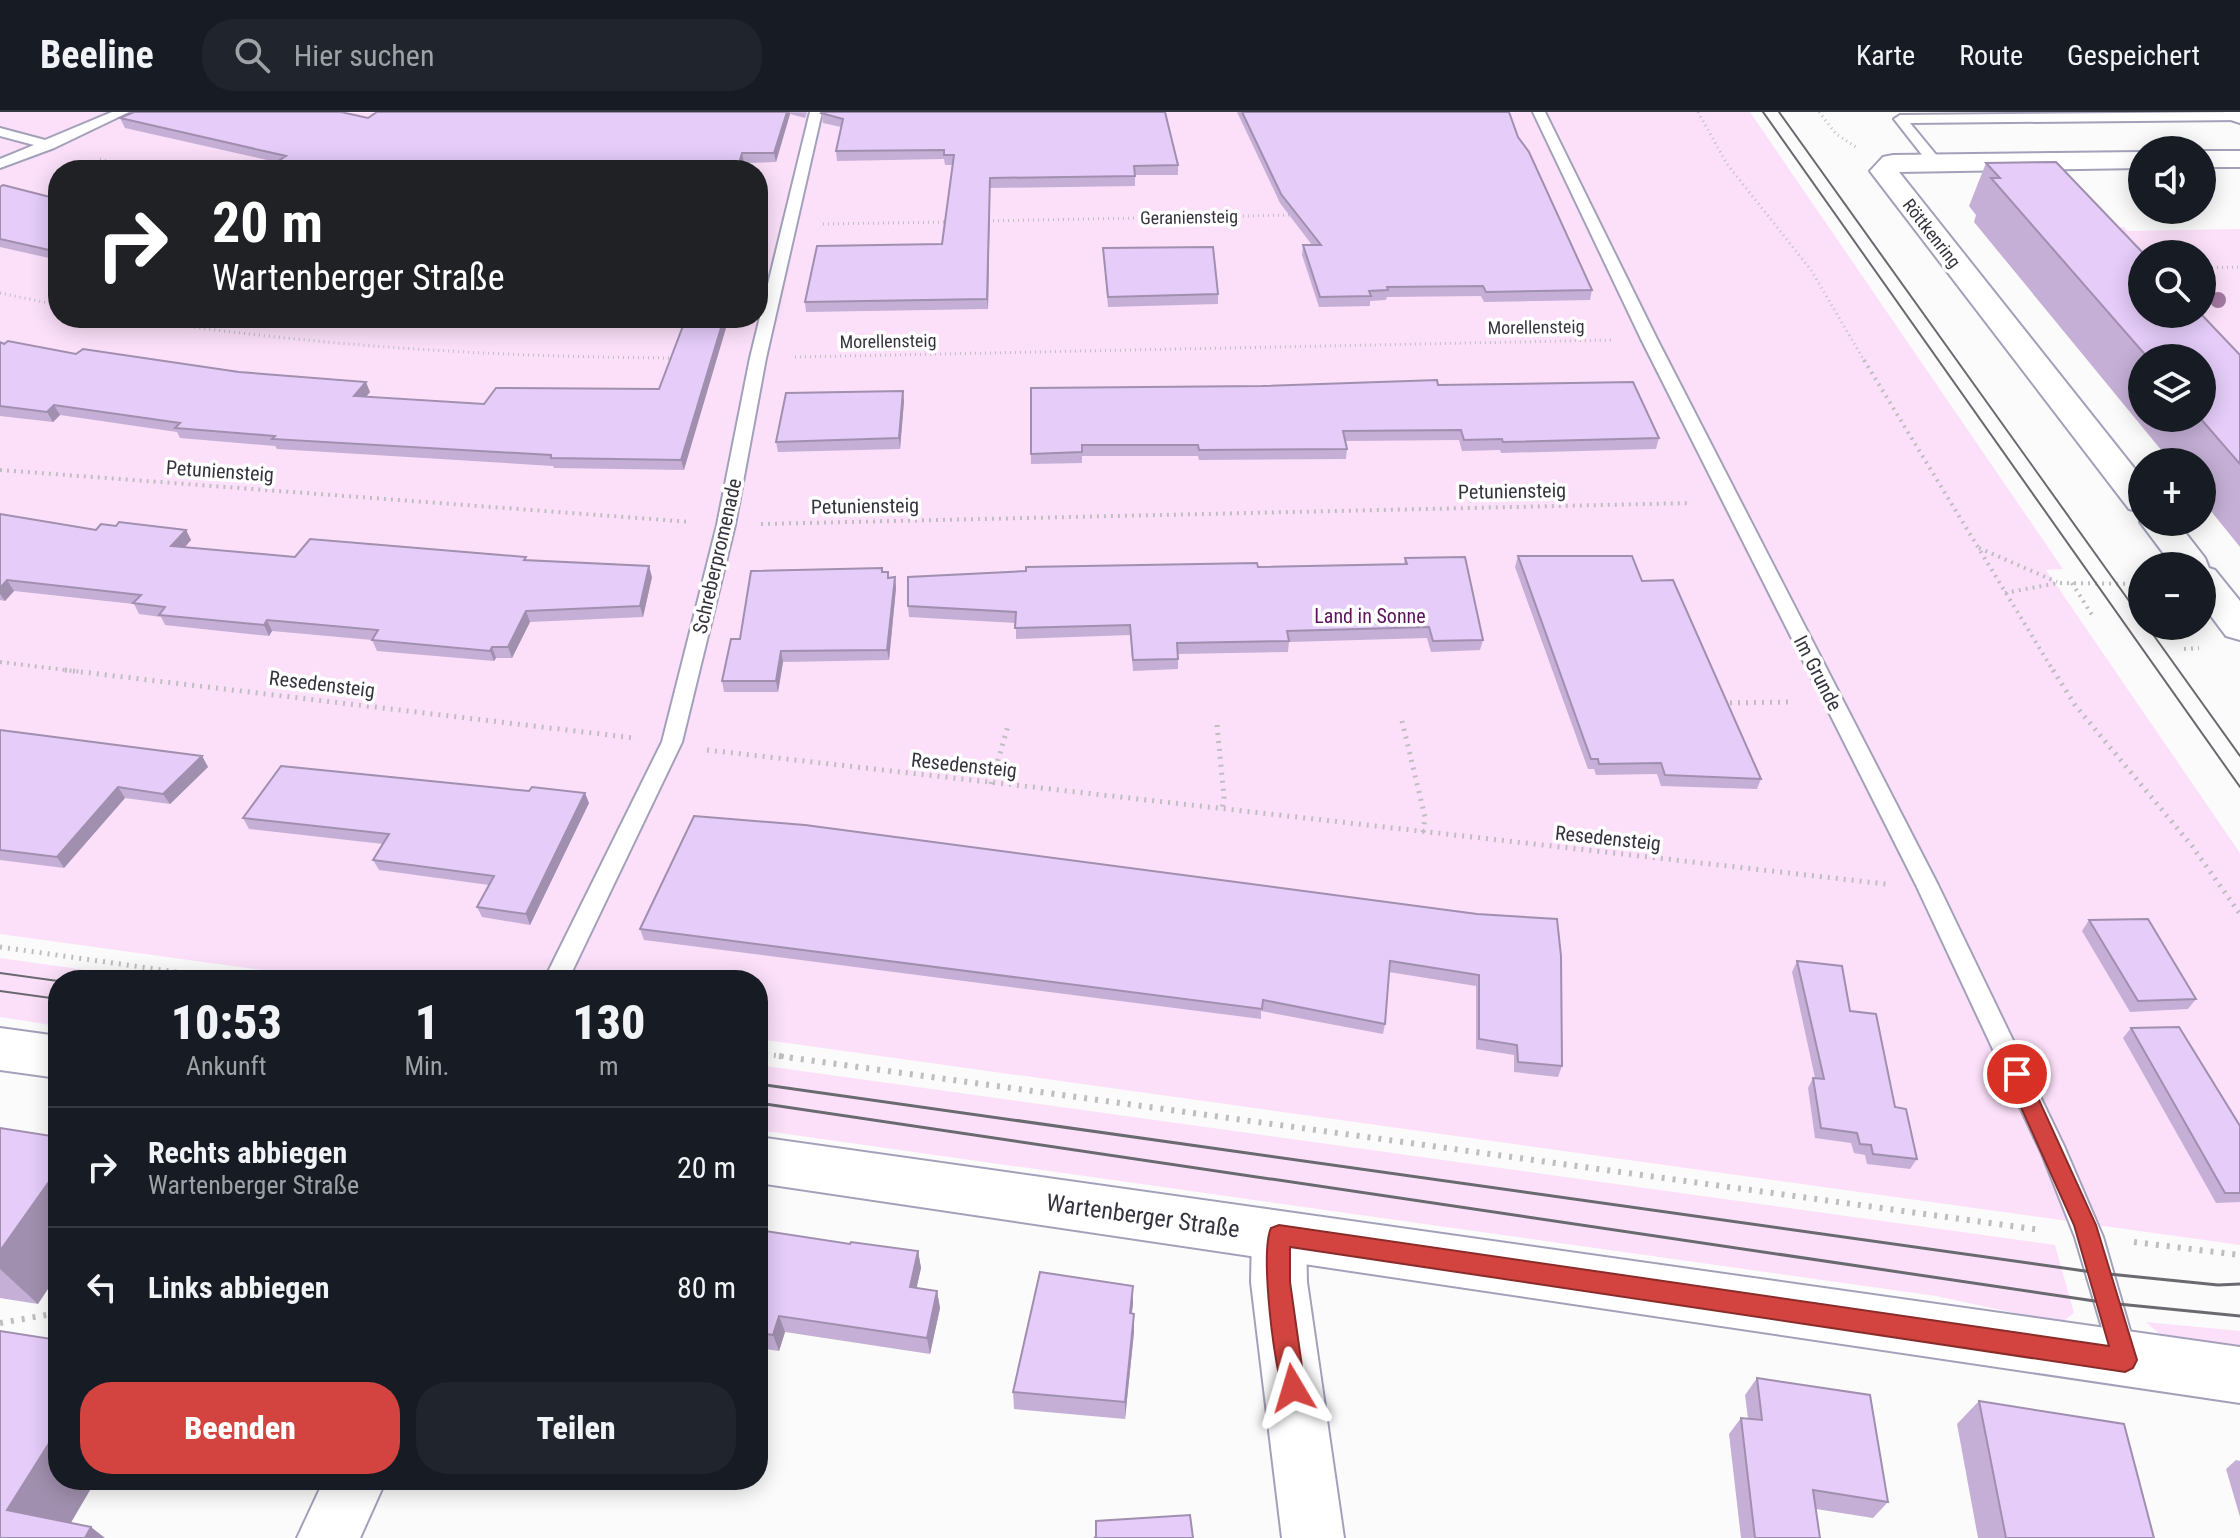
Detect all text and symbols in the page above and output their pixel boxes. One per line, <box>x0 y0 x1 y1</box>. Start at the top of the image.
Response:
search box <box>202 19 762 91</box>
text: Beeline <box>40 33 154 77</box>
icon: search <box>230 33 274 77</box>
text: Hier suchen <box>294 38 434 73</box>
text: Karte <box>1856 39 1915 72</box>
text: Route <box>1959 39 2023 72</box>
text: Gespeichert <box>2067 39 2200 72</box>
map controls <box>2128 136 2216 640</box>
button: sound <box>2128 136 2216 224</box>
text: 20 m <box>212 190 323 256</box>
icon: right <box>80 192 184 296</box>
street label: Röttkenring <box>1899 194 1965 272</box>
street label: Geraniensteig <box>1140 206 1238 228</box>
button: search <box>2128 240 2216 328</box>
text: Wartenberger Straße <box>212 257 505 299</box>
street label: Morellensteig <box>1487 316 1585 338</box>
street label: Morellensteig <box>839 330 937 352</box>
button: layers <box>2128 344 2216 432</box>
button: + <box>2128 448 2216 536</box>
street label: Petuniensteig <box>165 455 275 487</box>
street label: Schreberpromenade <box>687 476 747 636</box>
street label: Petuniensteig <box>1458 478 1566 504</box>
street label: Petuniensteig <box>811 493 919 519</box>
button: − <box>2128 552 2216 640</box>
park label: Land in Sonne <box>1314 604 1426 628</box>
street label: Im Grunde <box>1789 631 1847 715</box>
street label: Resedensteig <box>268 666 376 702</box>
street label: Resedensteig <box>910 748 1018 782</box>
street label: Resedensteig <box>1554 821 1662 855</box>
text: 10:53 <box>171 994 282 1051</box>
text: 1 <box>415 994 439 1051</box>
text: 130 <box>572 994 645 1051</box>
pin <box>1983 1040 2051 1108</box>
text: Ankunft <box>186 1051 266 1081</box>
text: Min. <box>404 1051 449 1081</box>
text: m <box>599 1051 619 1081</box>
icon: arrive <box>1995 1052 2039 1096</box>
text: Rechts abbiegen <box>148 1135 347 1170</box>
icon: right <box>80 1145 124 1189</box>
text: 20 m <box>677 1150 736 1185</box>
text: Wartenberger Straße <box>148 1170 359 1200</box>
street label: Wartenberger Straße <box>1044 1189 1242 1243</box>
icon: left <box>80 1265 124 1309</box>
text: Links abbiegen <box>148 1270 330 1305</box>
text: 80 m <box>677 1270 736 1305</box>
position arrow <box>1251 1346 1335 1430</box>
button: Beenden <box>80 1382 400 1474</box>
button: Teilen <box>416 1382 736 1474</box>

